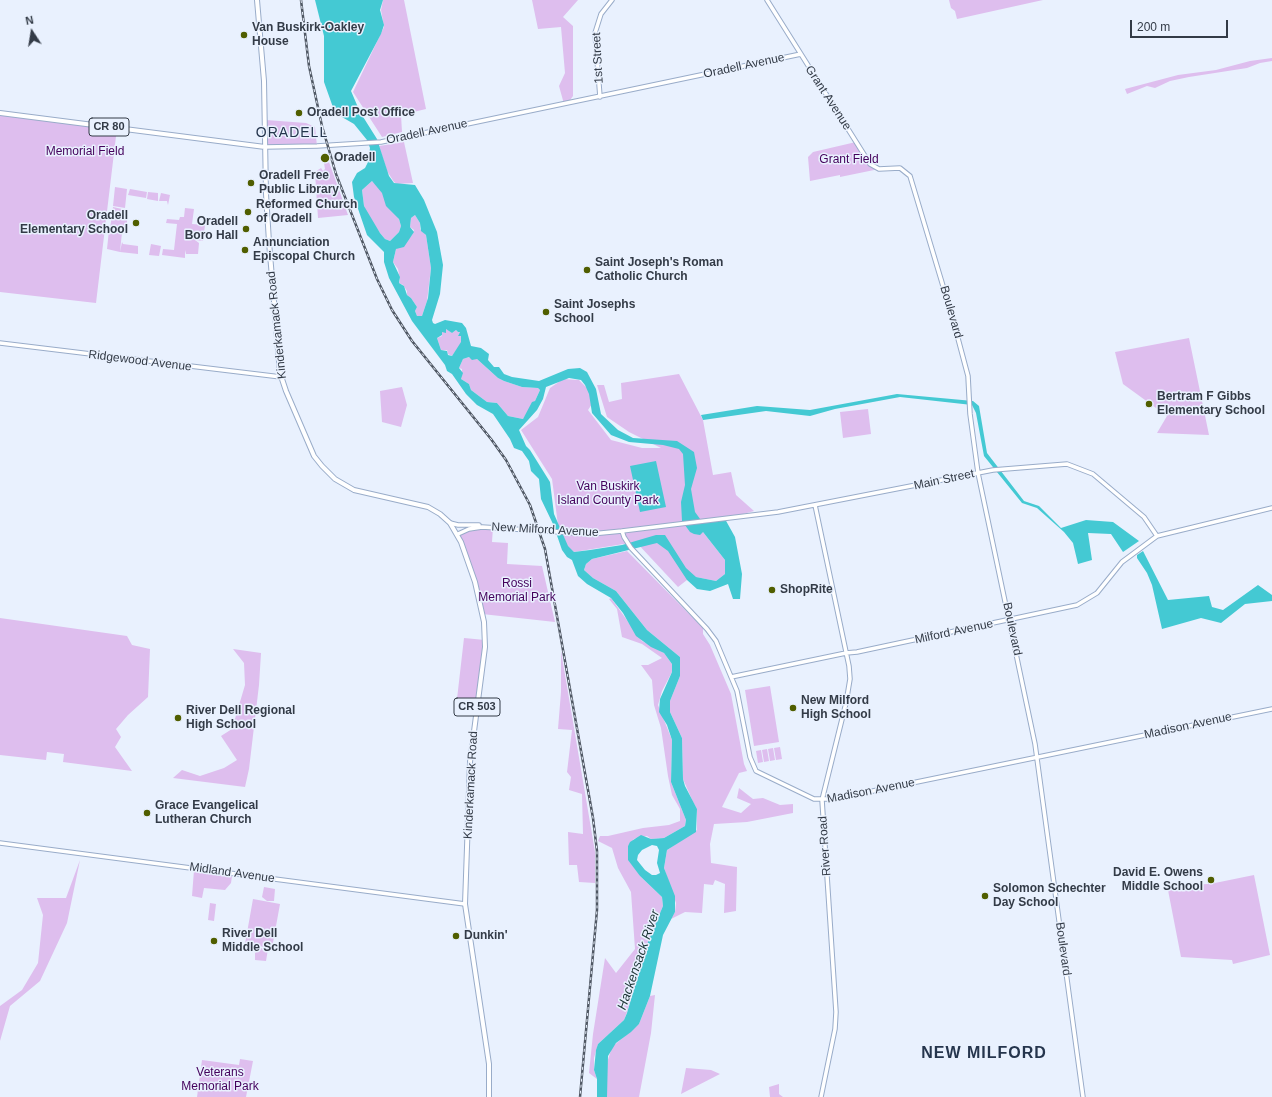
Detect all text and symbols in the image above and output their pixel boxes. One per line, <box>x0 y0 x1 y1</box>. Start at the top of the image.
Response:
north arrow <box>12 12 52 52</box>
scale bar <box>1132 12 1230 38</box>
text: N <box>24 14 35 27</box>
text: 200 m <box>1137 20 1170 34</box>
place label: Van Buskirk-Oakley House <box>252 21 364 49</box>
marker: Van Buskirk-Oakley House <box>239 30 249 40</box>
street label: 1st Street <box>589 32 607 84</box>
street label: Oradell Avenue <box>702 50 786 82</box>
street label: Grant Avenue <box>802 63 854 133</box>
place label: Oradell Post Office <box>307 106 415 120</box>
marker: Oradell Post Office <box>294 108 304 118</box>
street label: Oradell Avenue <box>385 116 469 148</box>
road number: CR 80 <box>89 118 129 136</box>
district label: ORADELL <box>256 125 328 141</box>
park label: Memorial Field <box>46 145 124 159</box>
place label: Oradell <box>334 151 375 165</box>
marker: Oradell <box>319 152 331 164</box>
park label: Grant Field <box>819 153 879 167</box>
place label: Oradell Free Public Library <box>259 169 339 197</box>
marker: Oradell Free Public Library <box>246 178 256 188</box>
place label: Reformed Church of Oradell <box>256 198 357 226</box>
marker: Reformed Church of Oradell <box>243 207 253 217</box>
place label: Oradell Elementary School <box>20 209 128 237</box>
place label: Oradell Boro Hall <box>185 215 238 243</box>
marker: Oradell Elementary School <box>131 218 141 228</box>
marker: Oradell Boro Hall <box>241 224 251 234</box>
place label: Annunciation Episcopal Church <box>253 236 355 264</box>
marker: Annunciation Episcopal Church <box>240 245 250 255</box>
place label: Saint Joseph's Roman Catholic Church <box>595 256 723 284</box>
marker: Saint Joseph's Roman Catholic Church <box>582 265 592 275</box>
street label: Kinderkamack Road <box>264 271 290 379</box>
street label: Boulevard <box>937 284 965 340</box>
place label: Saint Josephs School <box>554 298 635 326</box>
marker: Saint Josephs School <box>541 307 551 317</box>
street label: Ridgewood Avenue <box>88 348 192 374</box>
place label: Bertram F Gibbs Elementary School <box>1157 390 1265 418</box>
marker: Bertram F Gibbs Elementary School <box>1144 399 1154 409</box>
street label: Main Street <box>912 467 976 493</box>
park label: Van Buskirk Island County Park <box>557 480 659 508</box>
street label: New Milford Avenue <box>491 520 599 540</box>
park label: Rossi Memorial Park <box>478 577 556 605</box>
place label: ShopRite <box>780 583 833 597</box>
marker: ShopRite <box>767 585 777 595</box>
street label: Boulevard <box>999 601 1025 657</box>
street label: Milford Avenue <box>913 617 995 647</box>
place label: New Milford High School <box>801 694 871 722</box>
road number: CR 503 <box>454 698 500 716</box>
marker: New Milford High School <box>788 703 798 713</box>
place label: River Dell Regional High School <box>186 704 295 732</box>
street label: Madison Avenue <box>1143 710 1233 742</box>
marker: River Dell Regional High School <box>173 713 183 723</box>
street label: Kinderkamack Road <box>461 731 481 839</box>
street label: Madison Avenue <box>826 775 916 807</box>
place label: Grace Evangelical Lutheran Church <box>155 799 258 827</box>
marker: Grace Evangelical Lutheran Church <box>142 808 152 818</box>
street label: River Road <box>816 816 834 876</box>
street label: Midland Avenue <box>188 860 276 886</box>
place label: David E. Owens Middle School <box>1113 866 1203 894</box>
marker: David E. Owens Middle School <box>1206 875 1216 885</box>
place label: Solomon Schechter Day School <box>993 882 1106 910</box>
marker: Solomon Schechter Day School <box>980 891 990 901</box>
water label: Hackensack River <box>615 908 663 1012</box>
street label: Boulevard <box>1052 921 1074 977</box>
place label: River Dell Middle School <box>222 927 303 955</box>
place label: Dunkin' <box>464 929 508 943</box>
marker: Dunkin' <box>451 931 461 941</box>
marker: River Dell Middle School <box>209 936 219 946</box>
district label: NEW MILFORD <box>921 1044 1047 1064</box>
park label: Veterans Memorial Park <box>181 1066 259 1094</box>

